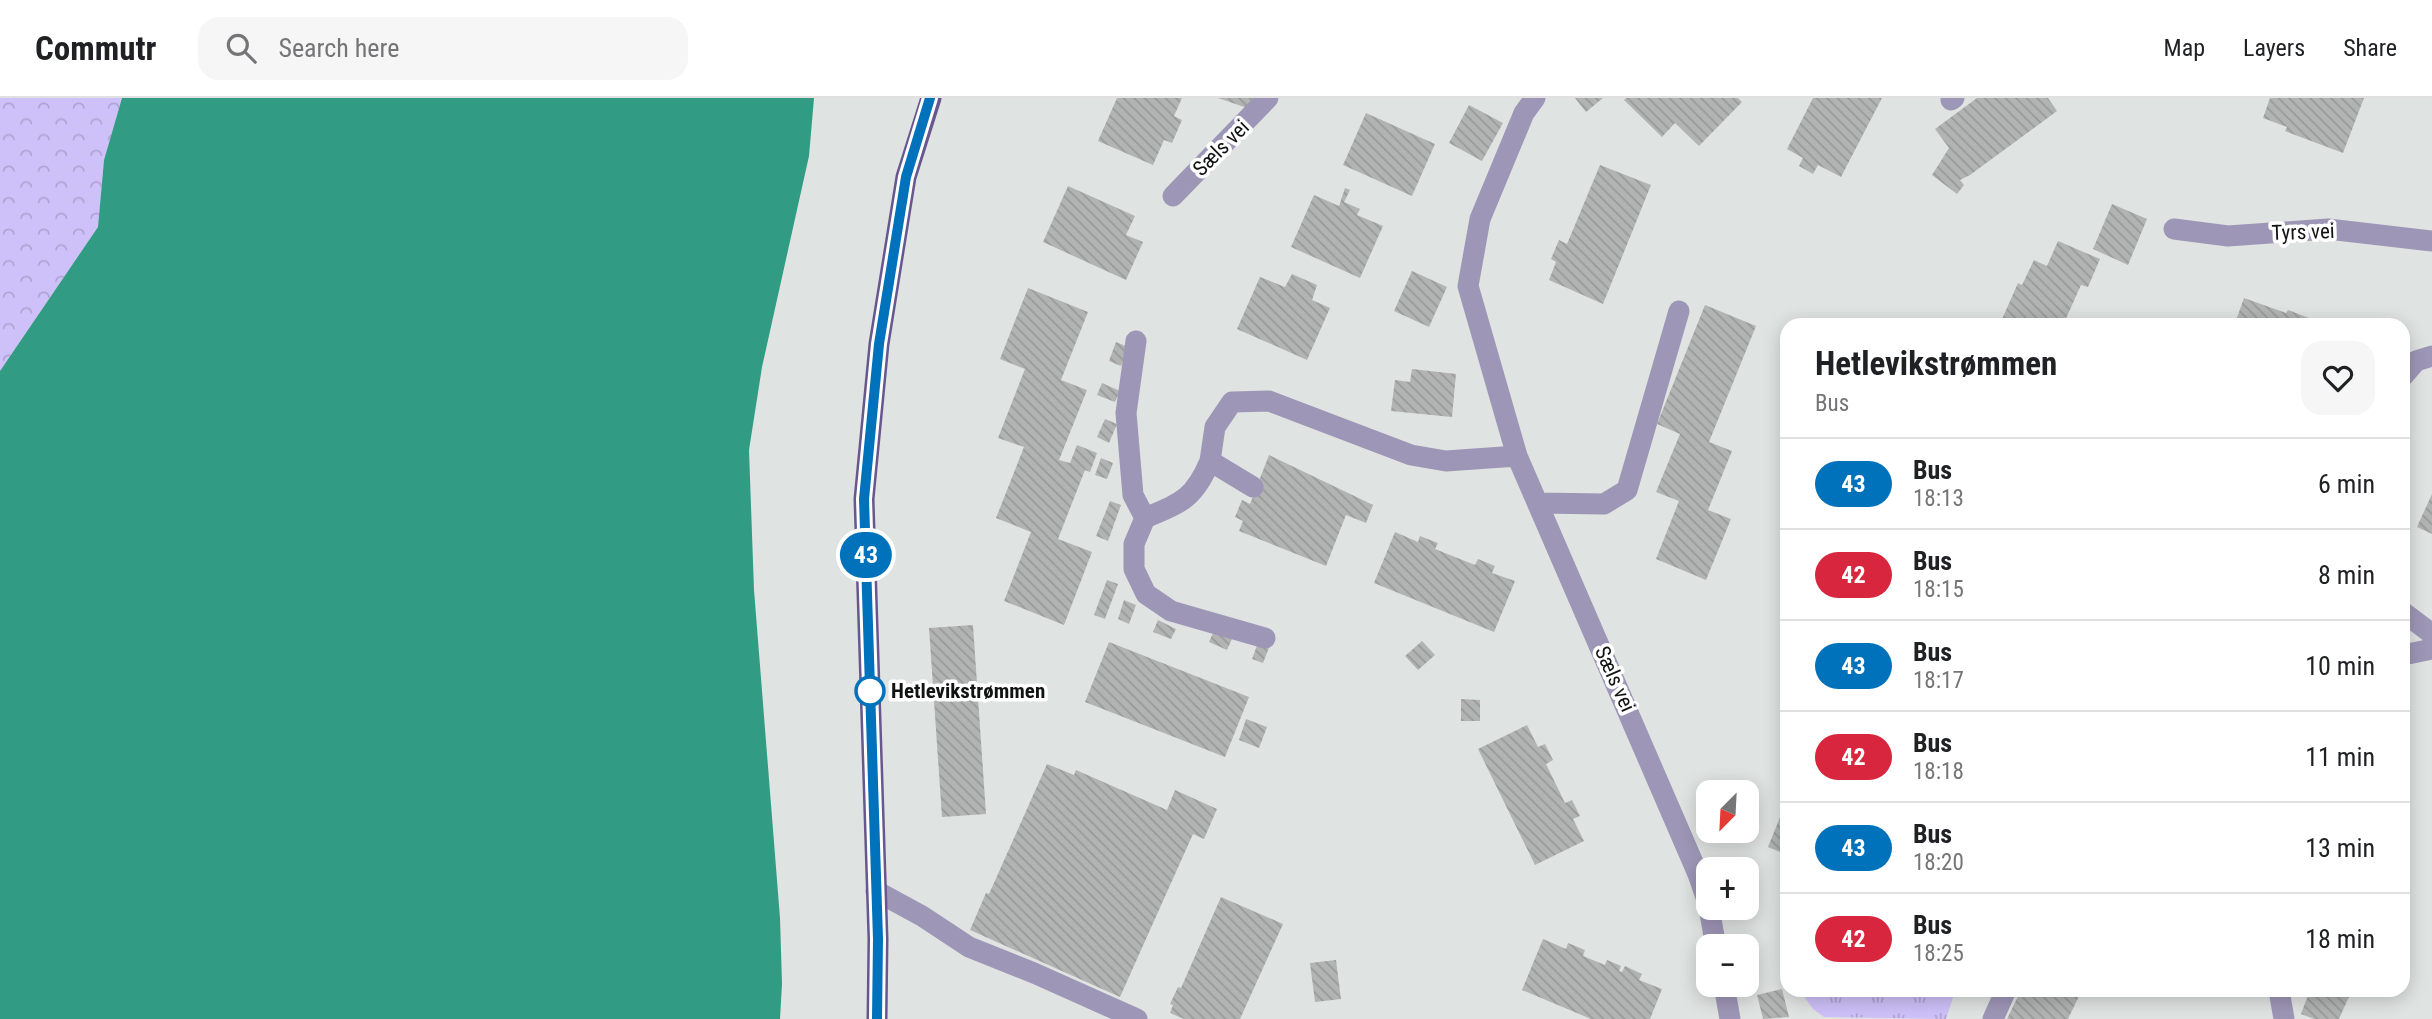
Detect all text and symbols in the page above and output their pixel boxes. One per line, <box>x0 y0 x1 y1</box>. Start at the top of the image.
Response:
search box <box>198 17 688 80</box>
text: Commutr <box>35 29 156 68</box>
icon: search <box>222 29 260 67</box>
text: Search here <box>278 33 399 63</box>
text: Map <box>2164 34 2205 62</box>
text: Layers <box>2243 34 2305 62</box>
text: Share <box>2343 34 2397 62</box>
street label: Sæls vei <box>1188 115 1254 181</box>
street label: Tyrs vei <box>2271 219 2335 245</box>
button: heart <box>2301 341 2375 415</box>
text: Hetlevikstrømmen <box>1815 344 2057 383</box>
text: Bus <box>1815 390 1849 417</box>
text: Bus <box>1913 455 1952 485</box>
text: 6 min <box>2318 469 2375 499</box>
text: 43 <box>1841 470 1866 498</box>
text: 18:13 <box>1913 485 1964 512</box>
line badge: 43 <box>834 532 898 578</box>
text: 43 <box>854 541 878 569</box>
text: Bus <box>1913 546 1952 576</box>
text: 8 min <box>2318 560 2375 590</box>
text: 42 <box>1841 561 1866 589</box>
text: 18:15 <box>1913 576 1964 603</box>
text: Bus <box>1913 637 1952 667</box>
street label: Sæls vei <box>1590 643 1640 715</box>
text: 10 min <box>2305 651 2375 681</box>
text: 43 <box>1841 652 1866 680</box>
text: 18:17 <box>1913 667 1964 694</box>
marker: Hetlevikstrømmen <box>855 676 885 706</box>
place label: Hetlevikstrømmen <box>891 679 1045 703</box>
text: Bus <box>1913 728 1952 758</box>
text: 11 min <box>2305 742 2375 772</box>
text: 42 <box>1841 743 1866 771</box>
text: 18:18 <box>1913 758 1964 785</box>
north arrow <box>1696 780 1759 844</box>
map controls <box>1696 780 1759 997</box>
text: Bus <box>1913 819 1952 849</box>
text: 13 min <box>2305 833 2375 863</box>
text: 43 <box>1841 834 1866 862</box>
text: 18:20 <box>1913 849 1964 876</box>
button: + <box>1696 857 1759 920</box>
text: Bus <box>1913 910 1952 940</box>
text: 18 min <box>2305 924 2375 954</box>
text: 42 <box>1841 925 1866 953</box>
button: − <box>1696 934 1759 997</box>
text: 18:25 <box>1913 940 1964 967</box>

